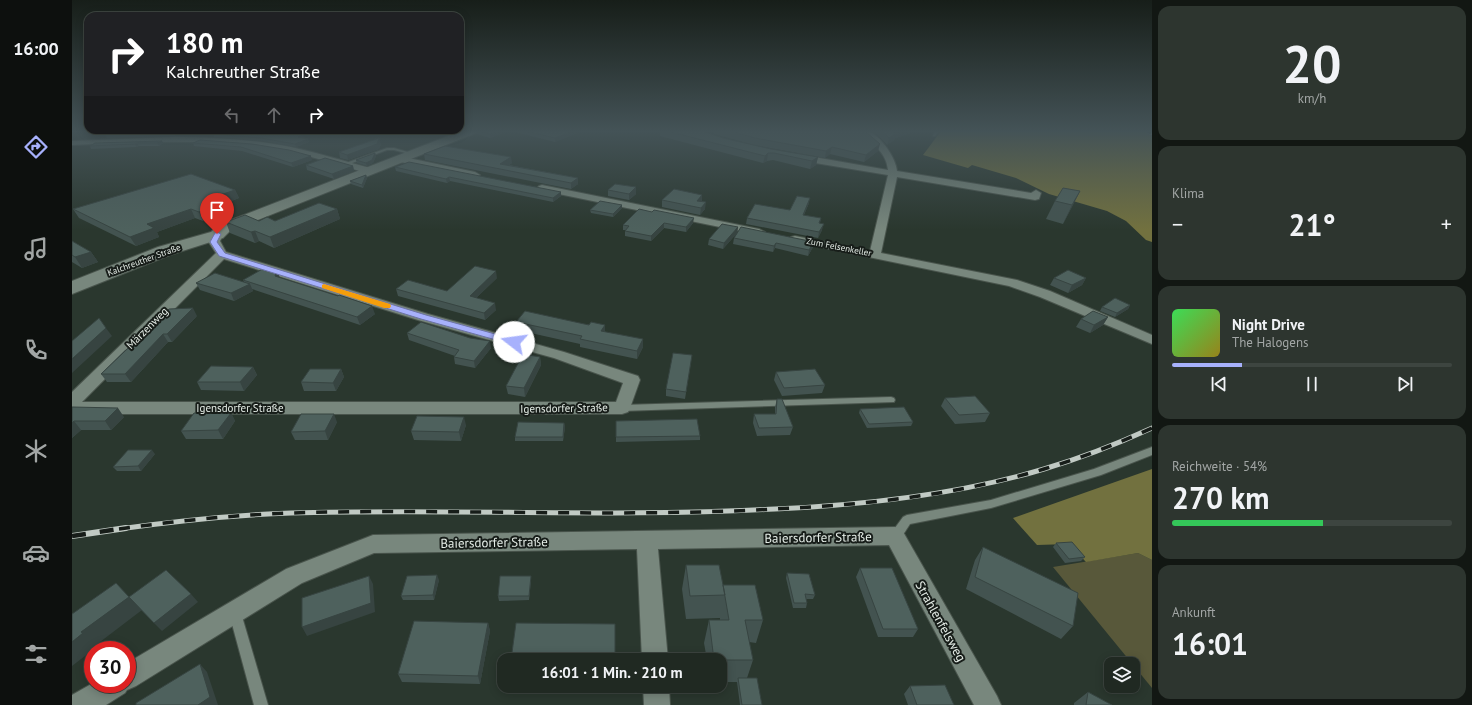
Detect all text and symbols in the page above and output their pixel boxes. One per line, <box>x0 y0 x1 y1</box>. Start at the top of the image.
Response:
text: 180 m <box>166 24 243 61</box>
icon: right <box>100 28 152 80</box>
text: 20 <box>1283 30 1341 97</box>
text: 16:00 <box>13 37 59 60</box>
text: Kalchreuther Straße <box>166 60 320 83</box>
text: km/h <box>1298 90 1326 107</box>
icon: left <box>221 104 243 126</box>
icon: ahead <box>263 104 285 126</box>
icon: right <box>305 104 327 126</box>
icon: directions <box>22 133 50 161</box>
text: Klima <box>1172 185 1204 202</box>
pin <box>200 193 234 234</box>
icon: arrive <box>206 199 228 221</box>
text: 21° <box>1288 205 1336 244</box>
text: − <box>1172 210 1183 238</box>
text: + <box>1441 210 1452 238</box>
icon: music <box>22 235 50 263</box>
street label: Zum Felsenkeller <box>806 235 873 258</box>
street label: Kalchreuther Straße <box>106 241 182 278</box>
street label: Märzenweg <box>123 304 171 352</box>
text: Night Drive <box>1232 315 1305 334</box>
position arrow <box>493 321 535 363</box>
text: The Halogens <box>1232 334 1309 351</box>
icon: phone <box>22 336 50 364</box>
icon: previous <box>1208 373 1230 395</box>
icon: pause <box>1301 373 1323 395</box>
icon: next <box>1394 373 1416 395</box>
street label: Igensdorfer Straße <box>520 400 608 416</box>
street label: Igensdorfer Straße <box>196 401 284 415</box>
icon: climate <box>22 437 50 465</box>
text: Reichweite · 54% <box>1172 458 1267 475</box>
text: 270 km <box>1172 478 1270 517</box>
street label: Baiersdorfer Straße <box>764 528 872 547</box>
street label: Baiersdorfer Straße <box>440 533 548 552</box>
icon: car <box>22 539 50 567</box>
street label: Strahlenfelsweg <box>911 578 970 665</box>
text: Ankunft <box>1172 604 1215 621</box>
text: 16:01 <box>1172 624 1248 663</box>
icon: filters <box>22 640 50 668</box>
speed limit sign: 30 <box>84 641 136 693</box>
map controls <box>1104 657 1140 693</box>
button: layers <box>1104 657 1140 693</box>
text: 16:01 · 1 Min. · 210 m <box>541 663 683 682</box>

